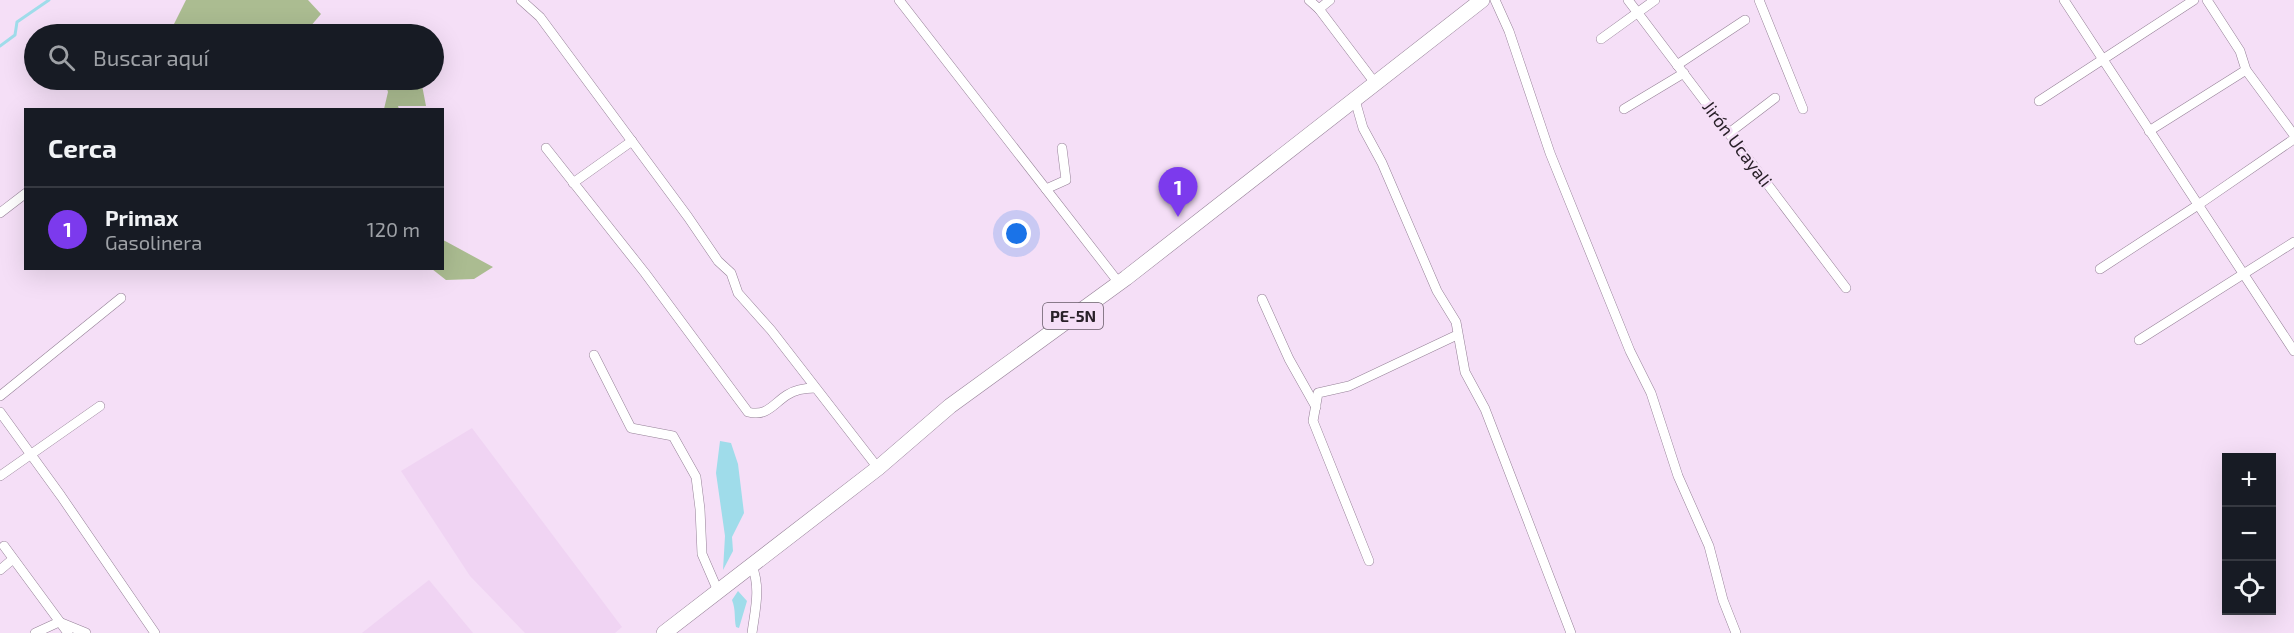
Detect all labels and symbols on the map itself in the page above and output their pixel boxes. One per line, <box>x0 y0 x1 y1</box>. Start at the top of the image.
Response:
street label: Jirón Ucayali <box>1698 96 1777 191</box>
pin: 1 <box>1158 168 1198 217</box>
your location <box>1002 219 1031 248</box>
road number: PE-5N <box>1043 303 1103 329</box>

